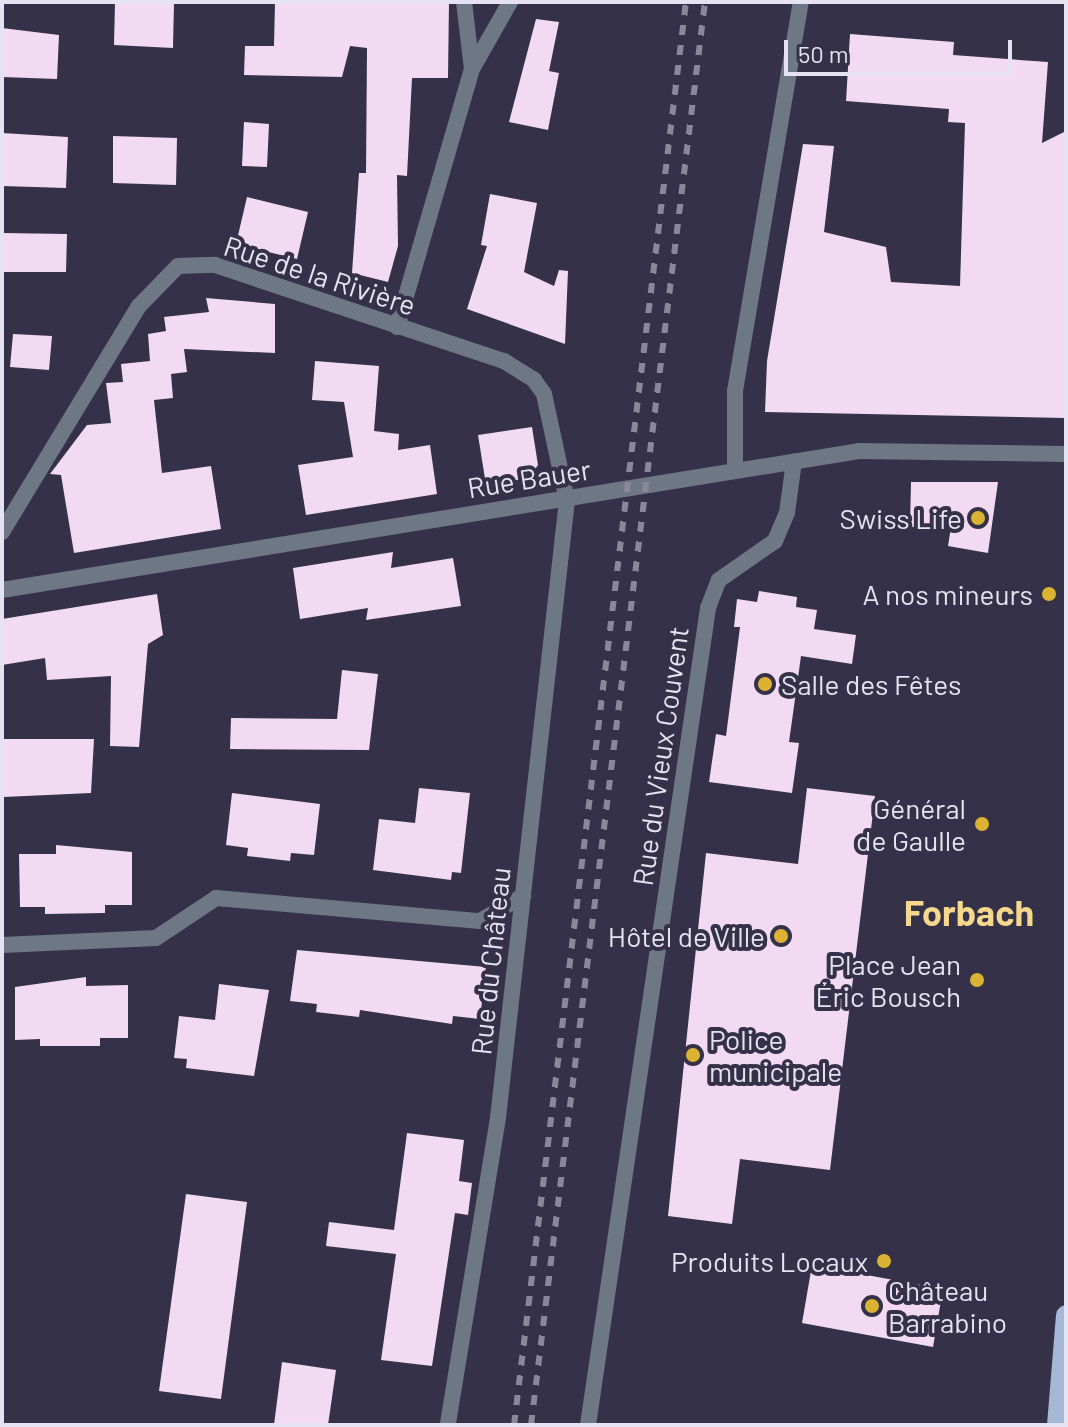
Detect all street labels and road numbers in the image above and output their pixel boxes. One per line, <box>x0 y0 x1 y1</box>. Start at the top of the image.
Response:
street label: Rue de la Rivière <box>220 228 420 322</box>
street label: Rue Bauer <box>465 452 593 504</box>
street label: Rue du Vieux Couvent <box>625 624 695 888</box>
street label: Rue du Château <box>463 865 517 1057</box>

